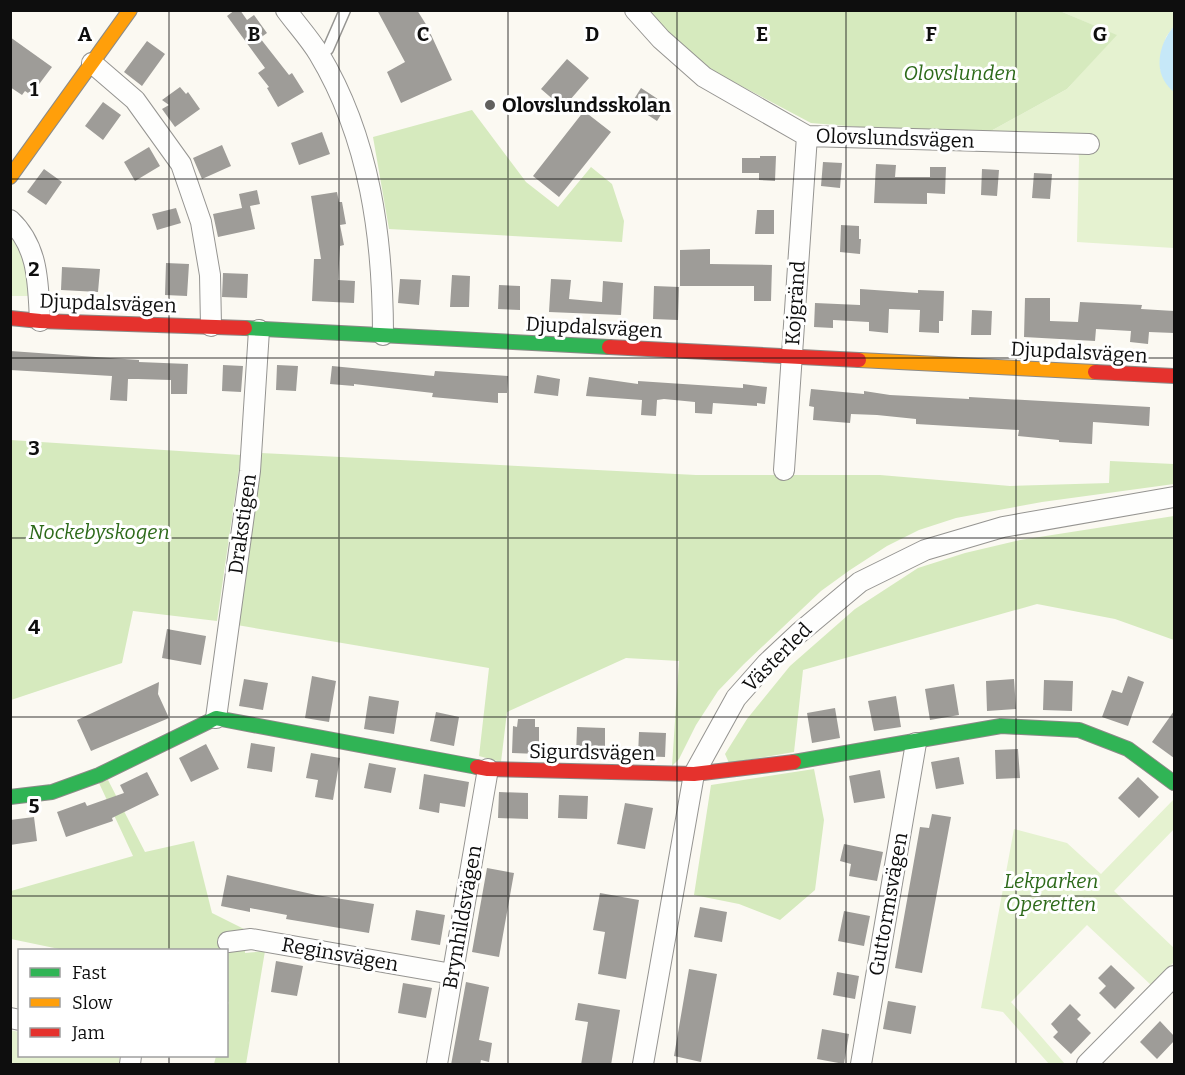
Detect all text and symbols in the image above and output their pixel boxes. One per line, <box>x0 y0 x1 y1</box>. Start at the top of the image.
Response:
text: A <box>78 22 93 46</box>
text: B <box>248 22 261 46</box>
text: C <box>417 22 429 46</box>
text: D <box>585 22 599 46</box>
text: E <box>756 22 768 46</box>
text: F <box>925 22 937 46</box>
text: G <box>1093 22 1107 46</box>
park label: Olovslunden <box>903 61 1017 85</box>
text: 1 <box>30 77 39 101</box>
place label: Olovslundsskolan <box>502 93 671 117</box>
marker: Olovslundsskolan <box>483 98 497 112</box>
street label: Olovslundsvägen <box>815 123 975 153</box>
text: 2 <box>28 257 40 281</box>
street label: Kojgränd <box>780 260 811 346</box>
street label: Djupdalsvägen <box>39 289 177 318</box>
street label: Djupdalsvägen <box>525 311 663 344</box>
street label: Djupdalsvägen <box>1010 336 1148 369</box>
text: 3 <box>28 436 40 460</box>
street label: Drakstigen <box>223 472 261 576</box>
park label: Nockebyskogen <box>29 520 169 544</box>
text: 4 <box>28 615 40 639</box>
street label: Västerled <box>738 617 817 696</box>
street label: Sigurdsvägen <box>529 739 656 765</box>
text: 5 <box>29 794 40 818</box>
street label: Guttormsvägen <box>864 830 912 978</box>
street label: Brynhildsvägen <box>438 843 487 991</box>
park label: Lekparken Operetten <box>1004 869 1098 916</box>
street label: Reginsvägen <box>280 932 401 976</box>
legend <box>18 949 228 1057</box>
text: Fast <box>72 962 107 984</box>
text: Slow <box>72 992 113 1014</box>
text: Jam <box>71 1022 105 1044</box>

